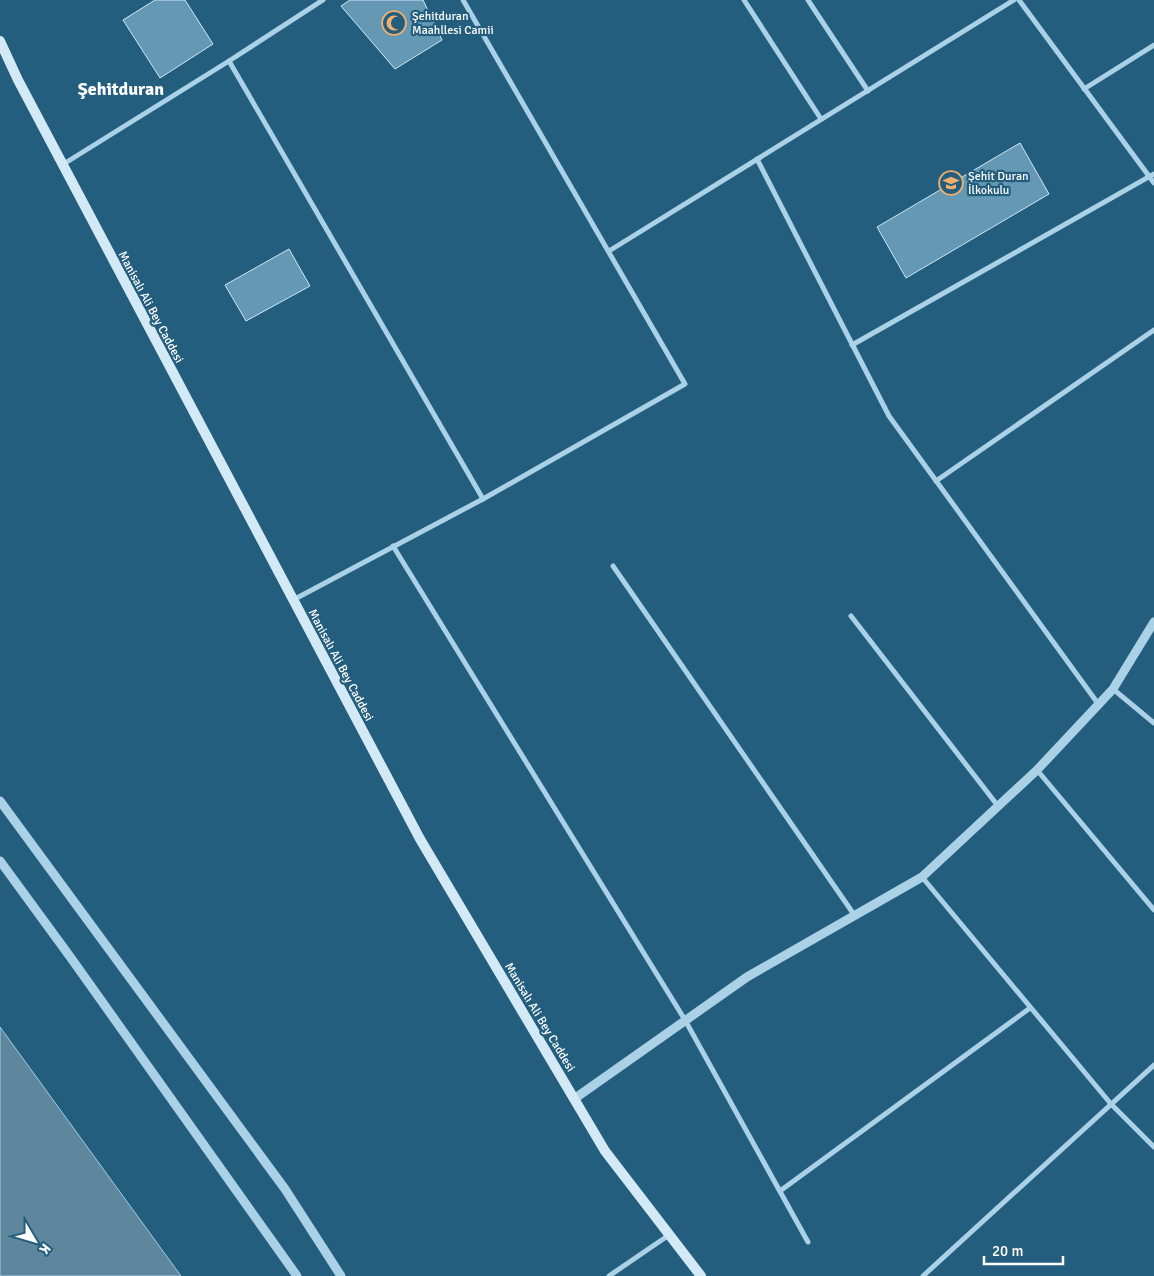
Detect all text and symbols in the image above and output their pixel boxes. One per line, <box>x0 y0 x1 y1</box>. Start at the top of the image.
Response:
place label: Şehitduran Maahllesi Camii <box>412 9 494 38</box>
mosque icon: Şehitduran Maahllesi Camii <box>381 10 407 36</box>
district label: Şehitduran <box>78 78 164 100</box>
place label: Şehit Duran İlkokulu <box>968 169 1029 198</box>
school or university icon: Şehit Duran İlkokulu <box>938 170 964 196</box>
street label: Manisalı Ali Bey Caddesi <box>115 249 186 366</box>
street label: Manisalı Ali Bey Caddesi <box>305 607 376 724</box>
street label: Manisalı Ali Bey Caddesi <box>501 960 578 1075</box>
north arrow <box>10 1216 60 1266</box>
scale bar <box>984 1234 1063 1266</box>
text: K <box>35 1240 54 1258</box>
text: 20 m <box>992 1242 1023 1260</box>

